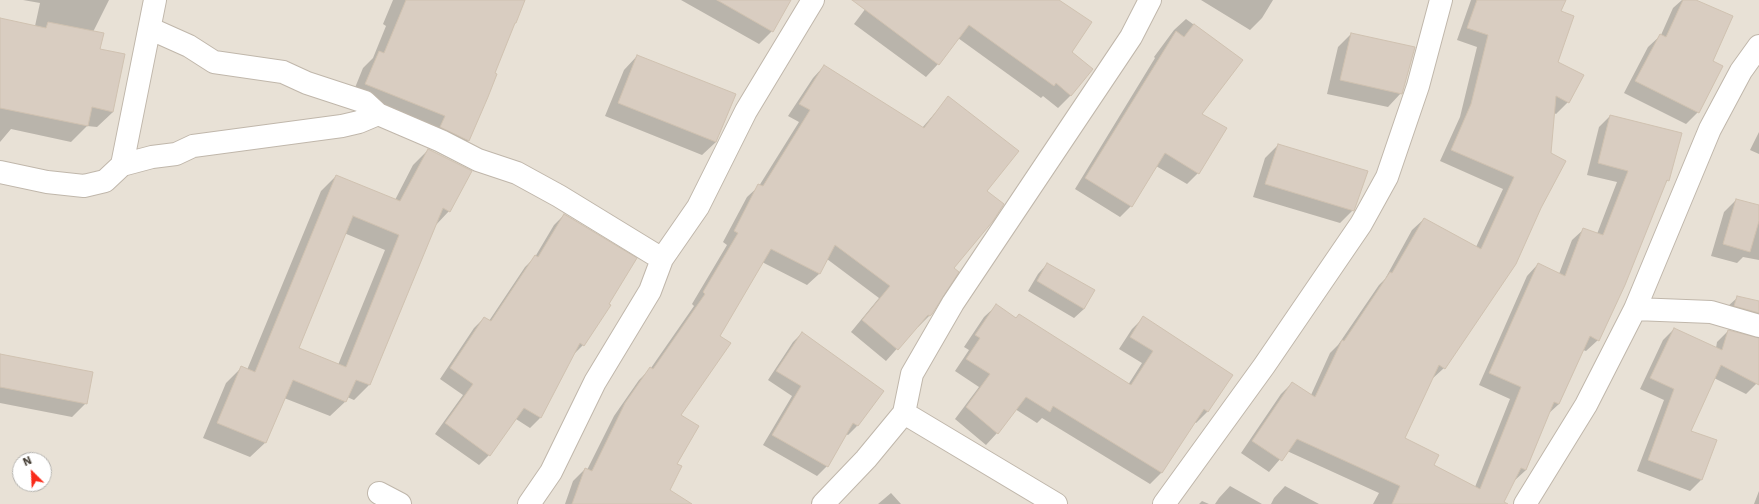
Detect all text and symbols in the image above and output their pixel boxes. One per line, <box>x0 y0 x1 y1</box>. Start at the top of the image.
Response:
north arrow <box>12 452 52 492</box>
text: N <box>21 454 34 469</box>

